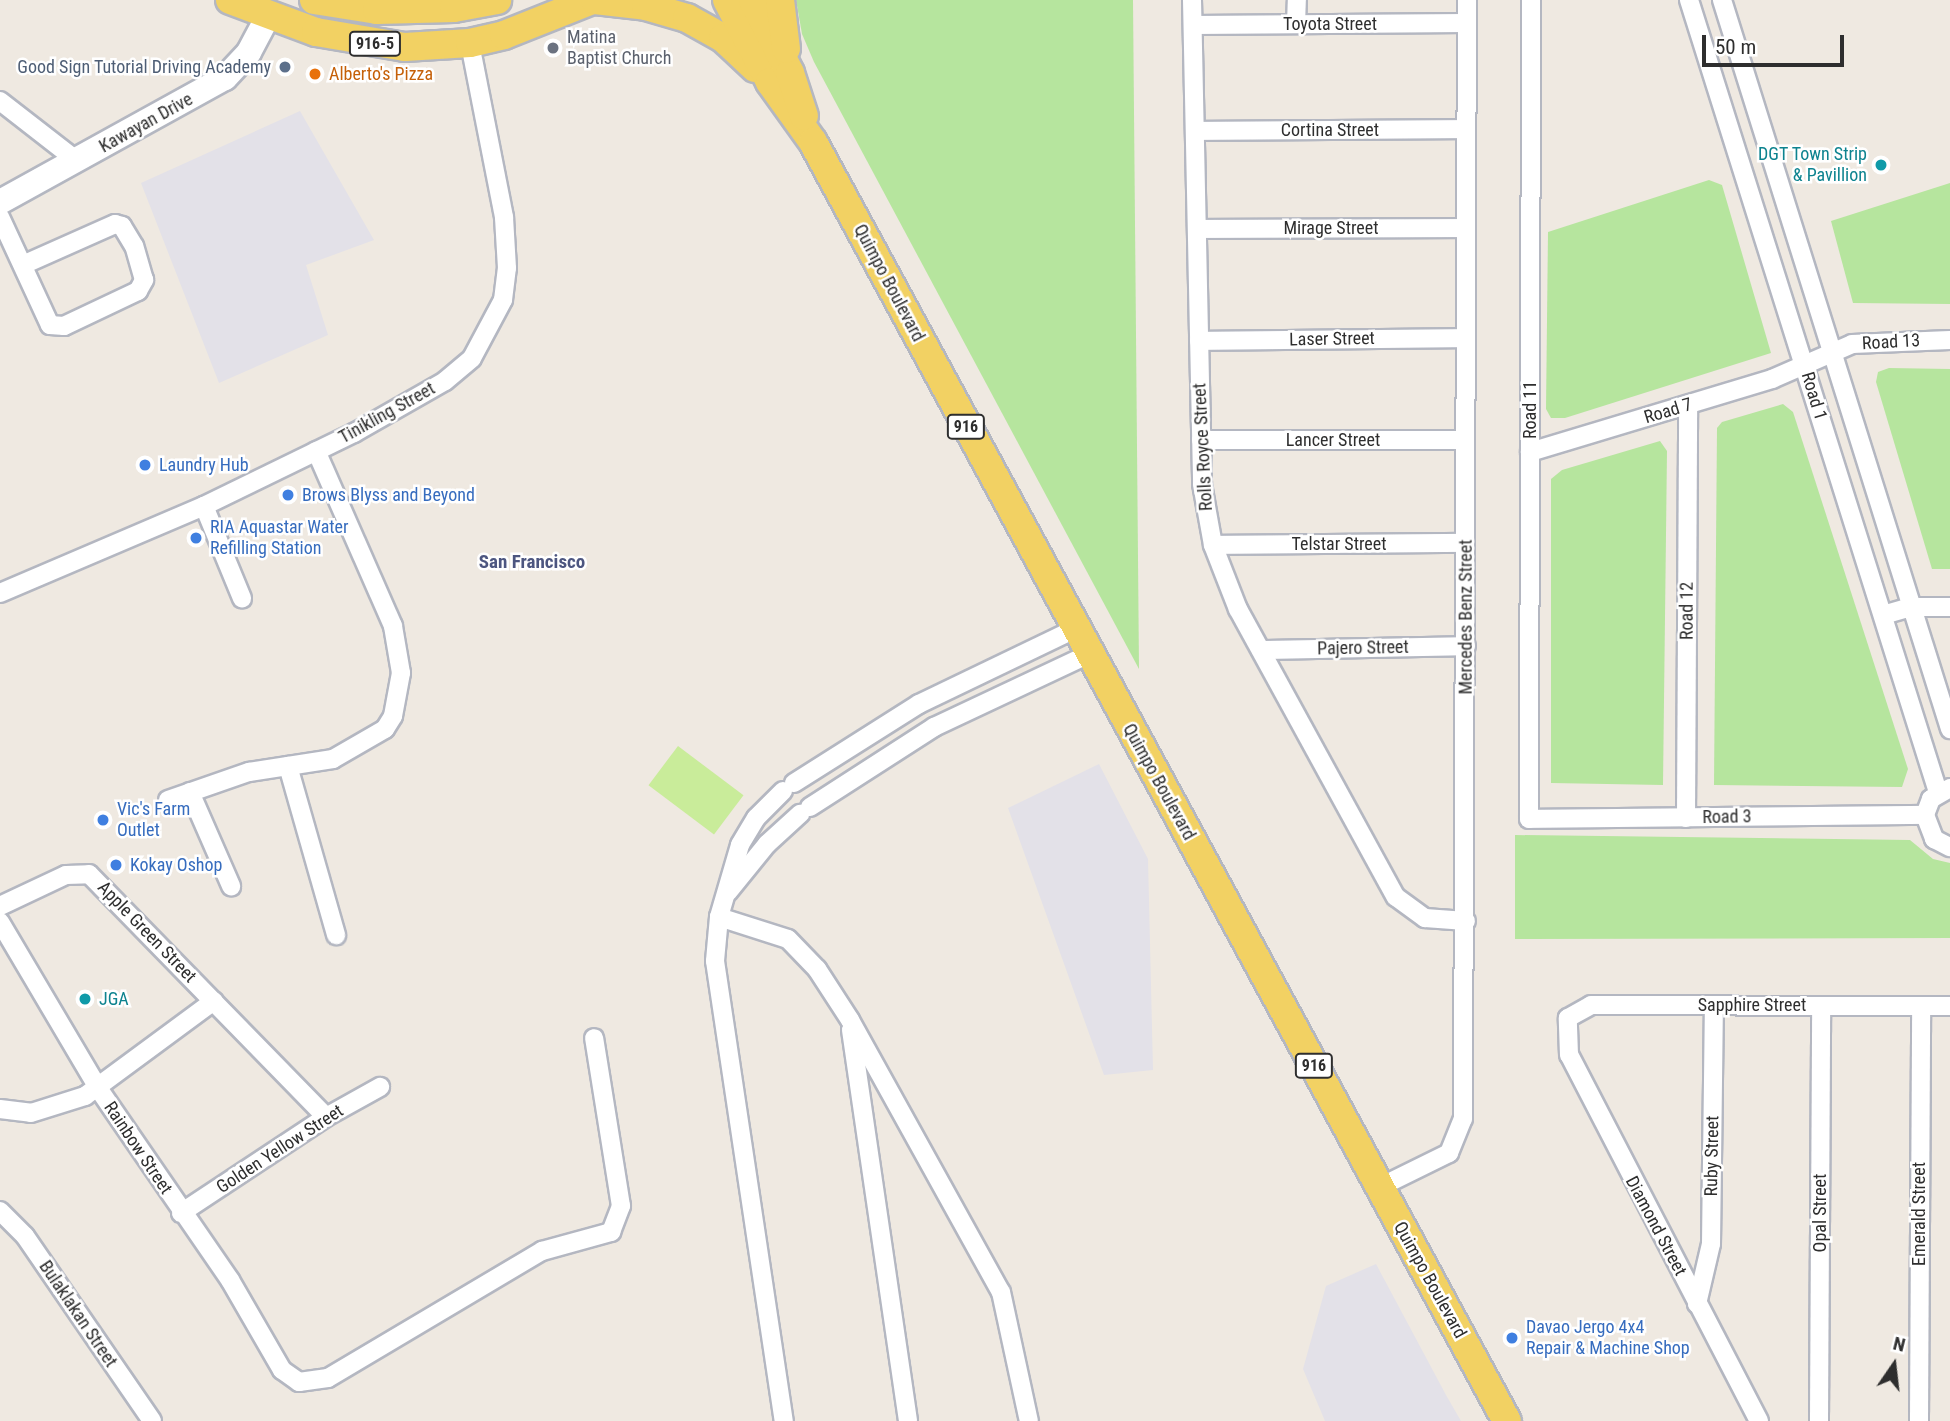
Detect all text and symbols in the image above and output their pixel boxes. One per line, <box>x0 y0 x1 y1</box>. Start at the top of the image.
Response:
street label: Toyota Street <box>1283 13 1377 35</box>
scale bar <box>1705 21 1847 65</box>
place label: Matina Baptist Church <box>567 27 671 70</box>
road number: 916-5 <box>349 32 401 56</box>
text: 50 m <box>1715 35 1756 59</box>
marker: Matina Baptist Church <box>545 40 561 56</box>
place label: Good Sign Tutorial Driving Academy <box>17 56 271 78</box>
marker: Good Sign Tutorial Driving Academy <box>277 59 293 75</box>
place label: Alberto's Pizza <box>329 63 433 85</box>
marker: Alberto's Pizza <box>307 66 323 82</box>
street label: Kawayan Drive <box>96 88 196 158</box>
street label: Cortina Street <box>1281 119 1379 141</box>
place label: DGT Town Strip & Pavillion <box>1757 144 1867 186</box>
marker: DGT Town Strip & Pavillion <box>1873 157 1889 173</box>
street label: Mirage Street <box>1283 217 1379 239</box>
street label: Quimpo Boulevard <box>849 221 929 345</box>
street label: Laser Street <box>1289 327 1375 351</box>
street label: Road 13 <box>1861 330 1921 354</box>
street label: Road 1 <box>1796 369 1832 423</box>
street label: Tinikling Street <box>335 378 439 448</box>
street label: Road 11 <box>1519 381 1541 439</box>
street label: Rolls Royce Street <box>1189 382 1217 512</box>
street label: Road 7 <box>1641 393 1695 429</box>
road number: 916 <box>947 414 985 440</box>
street label: Lancer Street <box>1286 429 1380 451</box>
place label: Laundry Hub <box>159 454 249 476</box>
marker: Laundry Hub <box>137 457 153 473</box>
place label: Brows Blyss and Beyond <box>302 484 475 506</box>
marker: Brows Blyss and Beyond <box>280 487 296 503</box>
place label: RIA Aquastar Water Refilling Station <box>210 517 348 560</box>
marker: RIA Aquastar Water Refilling Station <box>188 530 204 546</box>
street label: Telstar Street <box>1291 533 1387 555</box>
street label: Mercedes Benz Street <box>1455 539 1477 695</box>
district label: San Francisco <box>479 551 585 573</box>
street label: Road 12 <box>1676 582 1698 640</box>
street label: Pajero Street <box>1317 636 1409 660</box>
street label: Quimpo Boulevard <box>1118 720 1200 844</box>
place label: Vic's Farm Outlet <box>117 799 190 842</box>
street label: Road 3 <box>1702 806 1752 828</box>
marker: Vic's Farm Outlet <box>95 812 111 828</box>
place label: Kokay Oshop <box>130 854 222 876</box>
marker: Kokay Oshop <box>108 857 124 873</box>
street label: Apple Green Street <box>93 877 201 987</box>
place label: JGA <box>99 988 129 1010</box>
marker: JGA <box>77 991 93 1007</box>
street label: Sapphire Street <box>1698 994 1806 1016</box>
road number: 916 <box>1295 1054 1333 1078</box>
street label: Rainbow Street <box>99 1098 177 1198</box>
street label: Golden Yellow Street <box>213 1100 347 1198</box>
street label: Ruby Street <box>1700 1115 1724 1197</box>
street label: Emerald Street <box>1908 1162 1930 1266</box>
street label: Diamond Street <box>1621 1173 1691 1279</box>
street label: Opal Street <box>1809 1174 1831 1252</box>
street label: Quimpo Boulevard <box>1389 1218 1471 1342</box>
street label: Bulaklakan Street <box>34 1257 122 1371</box>
place label: Davao Jergo 4x4 Repair & Machine Shop <box>1526 1317 1690 1360</box>
marker: Davao Jergo 4x4 Repair & Machine Shop <box>1504 1330 1520 1346</box>
north arrow <box>1859 1330 1929 1400</box>
text: N <box>1891 1332 1908 1357</box>

